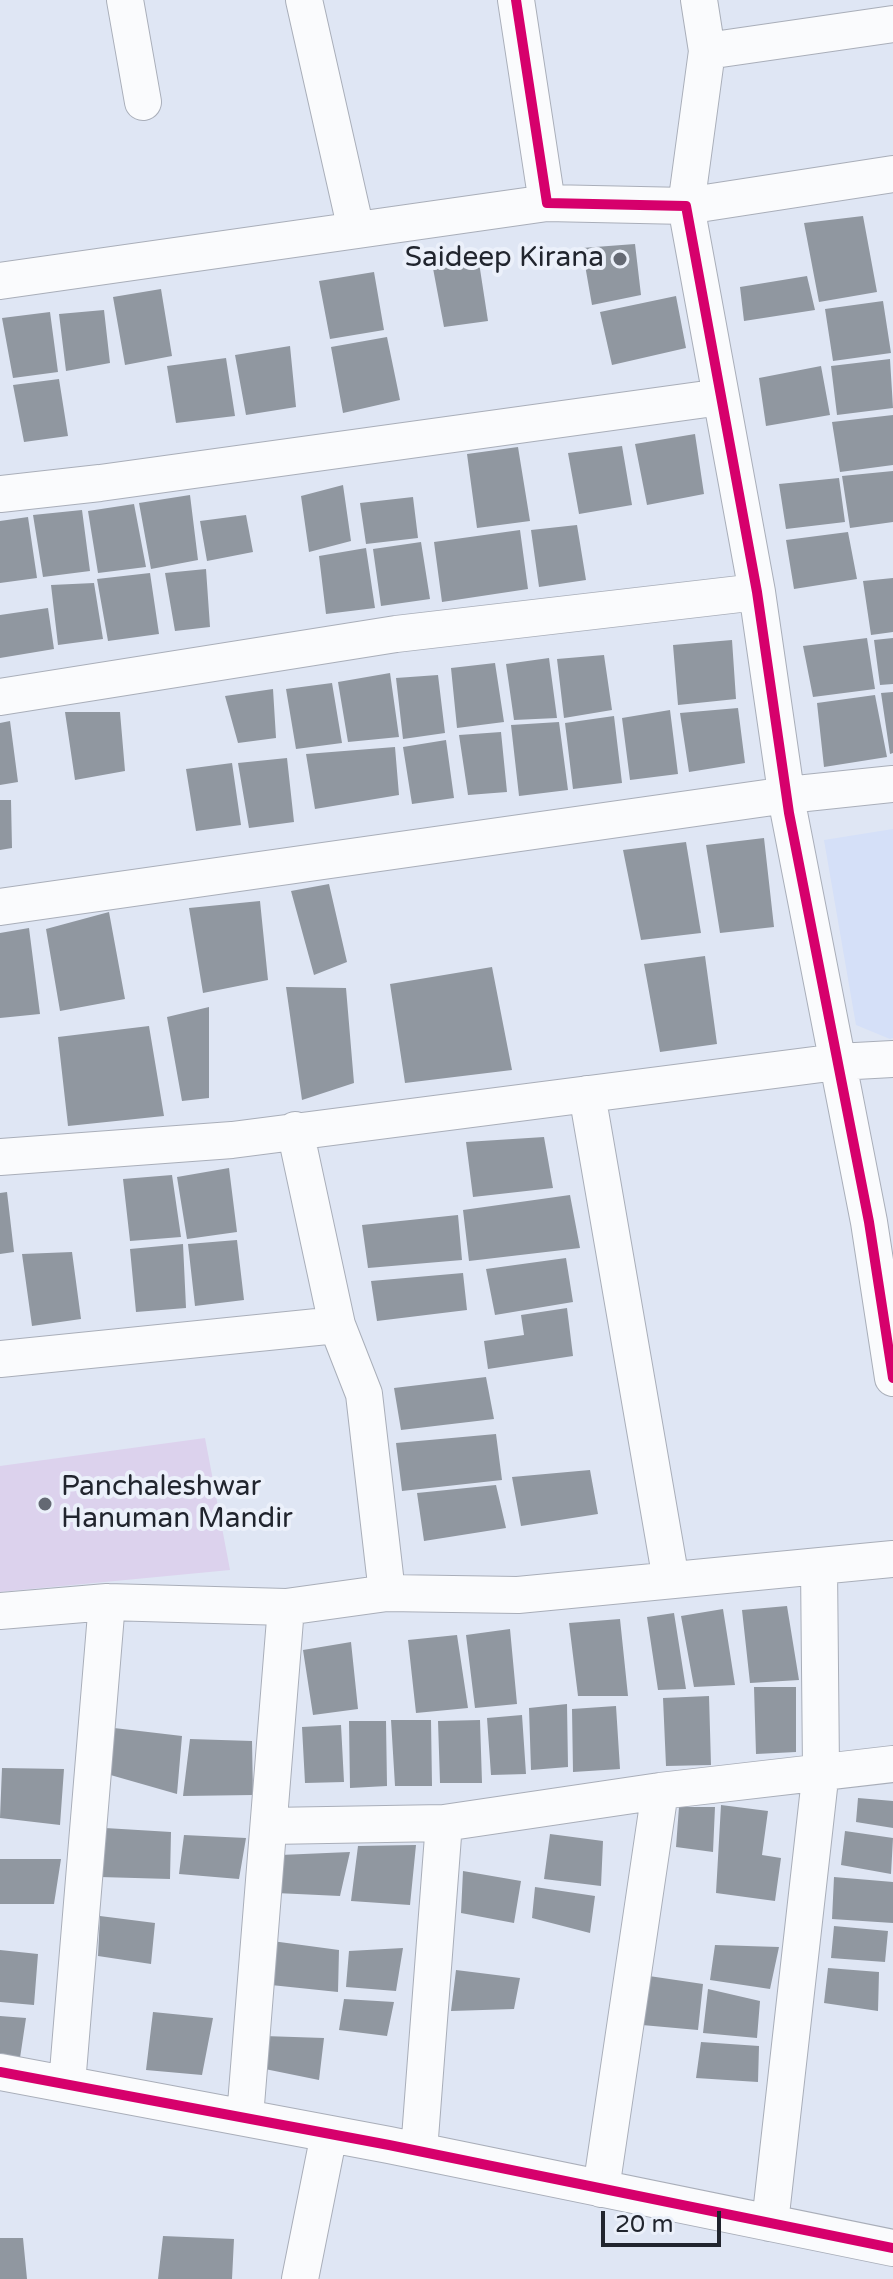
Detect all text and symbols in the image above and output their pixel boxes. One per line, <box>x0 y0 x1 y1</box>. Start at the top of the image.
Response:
place label: Saideep Kirana <box>405 242 604 276</box>
marker: Saideep Kirana <box>611 250 629 268</box>
place label: Panchaleshwar Hanuman Mandir <box>61 1471 293 1537</box>
marker: Panchaleshwar Hanuman Mandir <box>36 1495 54 1513</box>
scale bar <box>605 2195 725 2245</box>
text: 20 m <box>615 2210 673 2239</box>

